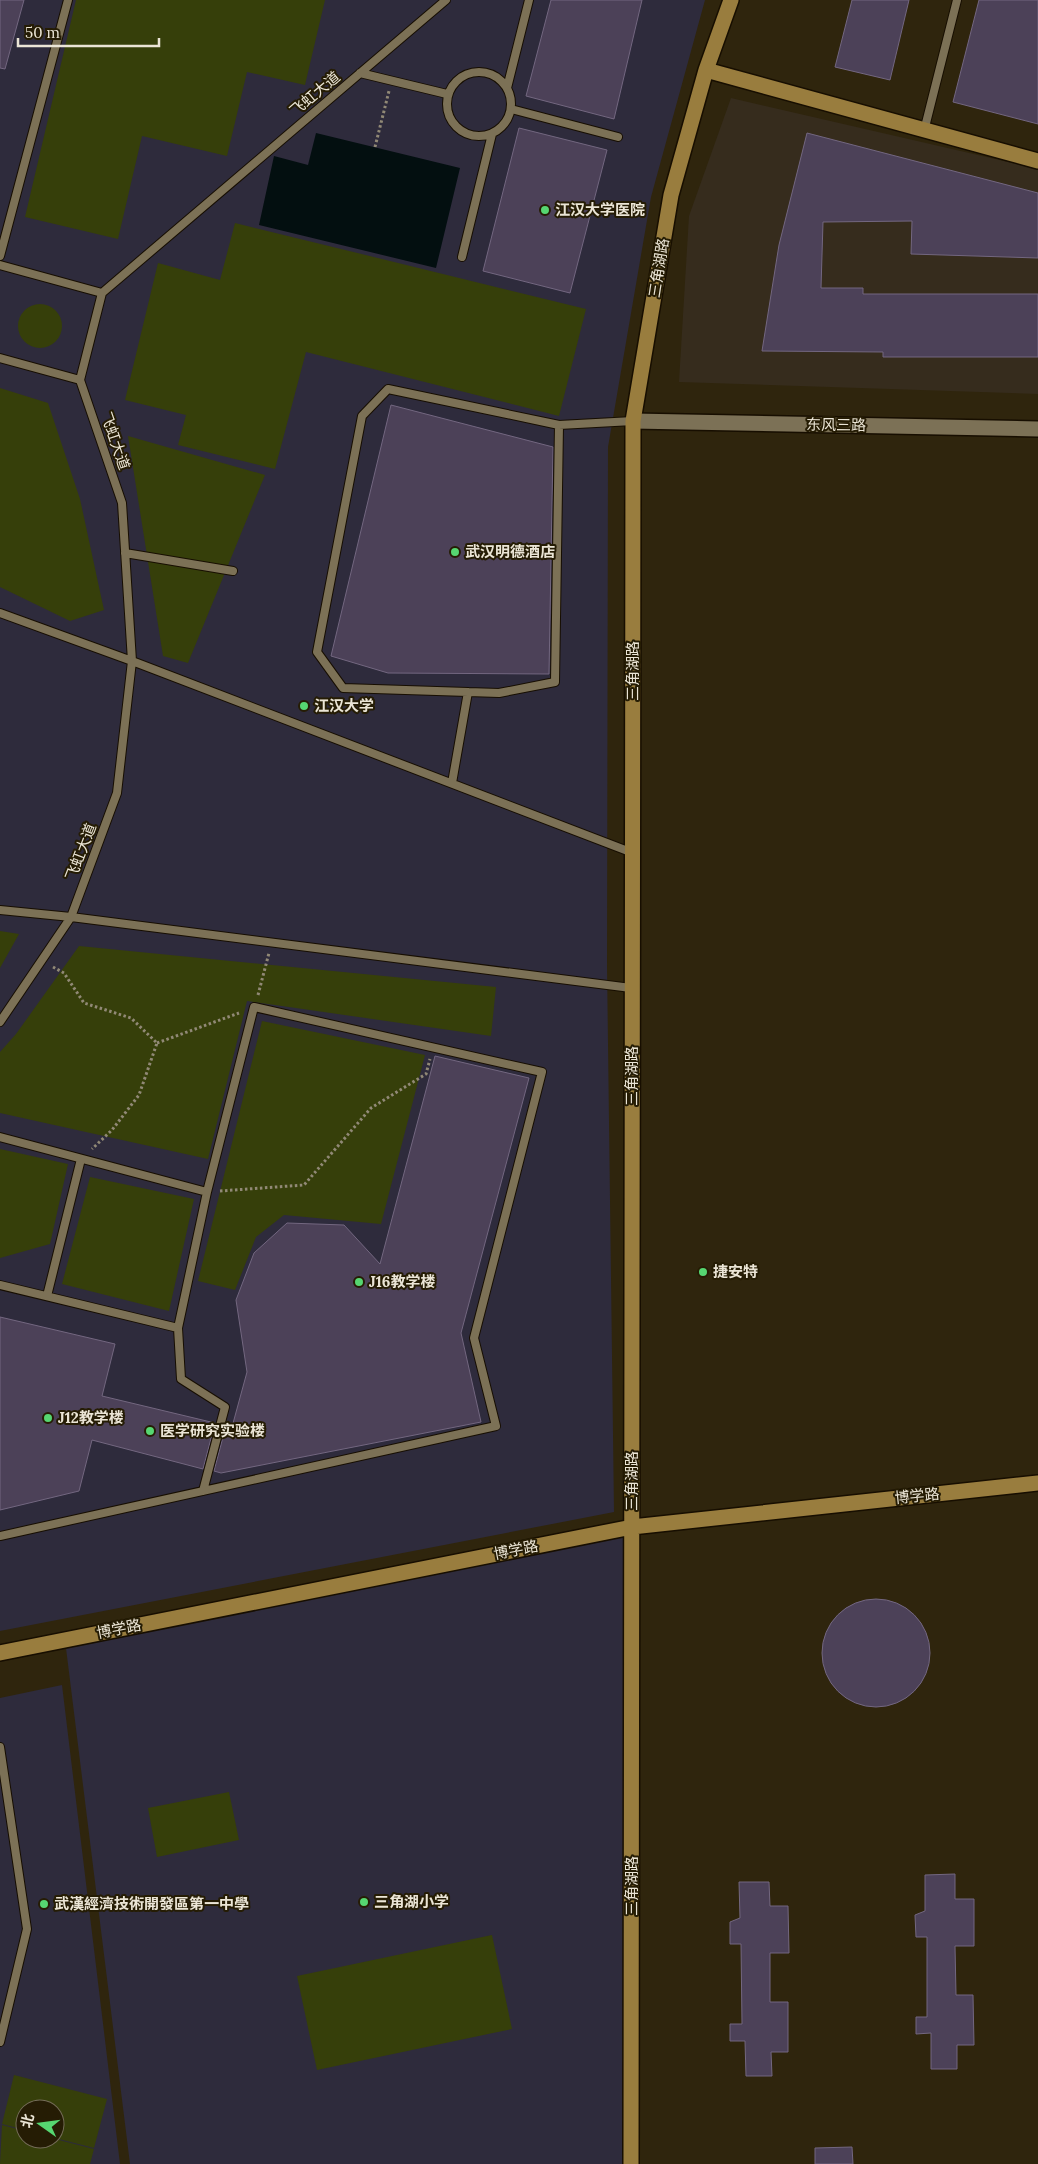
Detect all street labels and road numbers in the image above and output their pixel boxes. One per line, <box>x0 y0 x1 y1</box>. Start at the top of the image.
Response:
street label: 飞虹大道 <box>286 67 344 120</box>
street label: 三角湖路 <box>644 237 673 299</box>
street label: 飞虹大道 <box>97 409 134 472</box>
street label: 东风三路 <box>806 414 866 435</box>
street label: 三角湖路 <box>623 641 642 701</box>
street label: 飞虹大道 <box>61 820 100 883</box>
street label: 三角湖路 <box>622 1046 641 1106</box>
street label: 三角湖路 <box>622 1451 641 1511</box>
street label: 博学路 <box>894 1484 940 1507</box>
street label: 博学路 <box>492 1536 540 1563</box>
street label: 博学路 <box>95 1615 143 1642</box>
street label: 三角湖路 <box>622 1856 641 1916</box>

